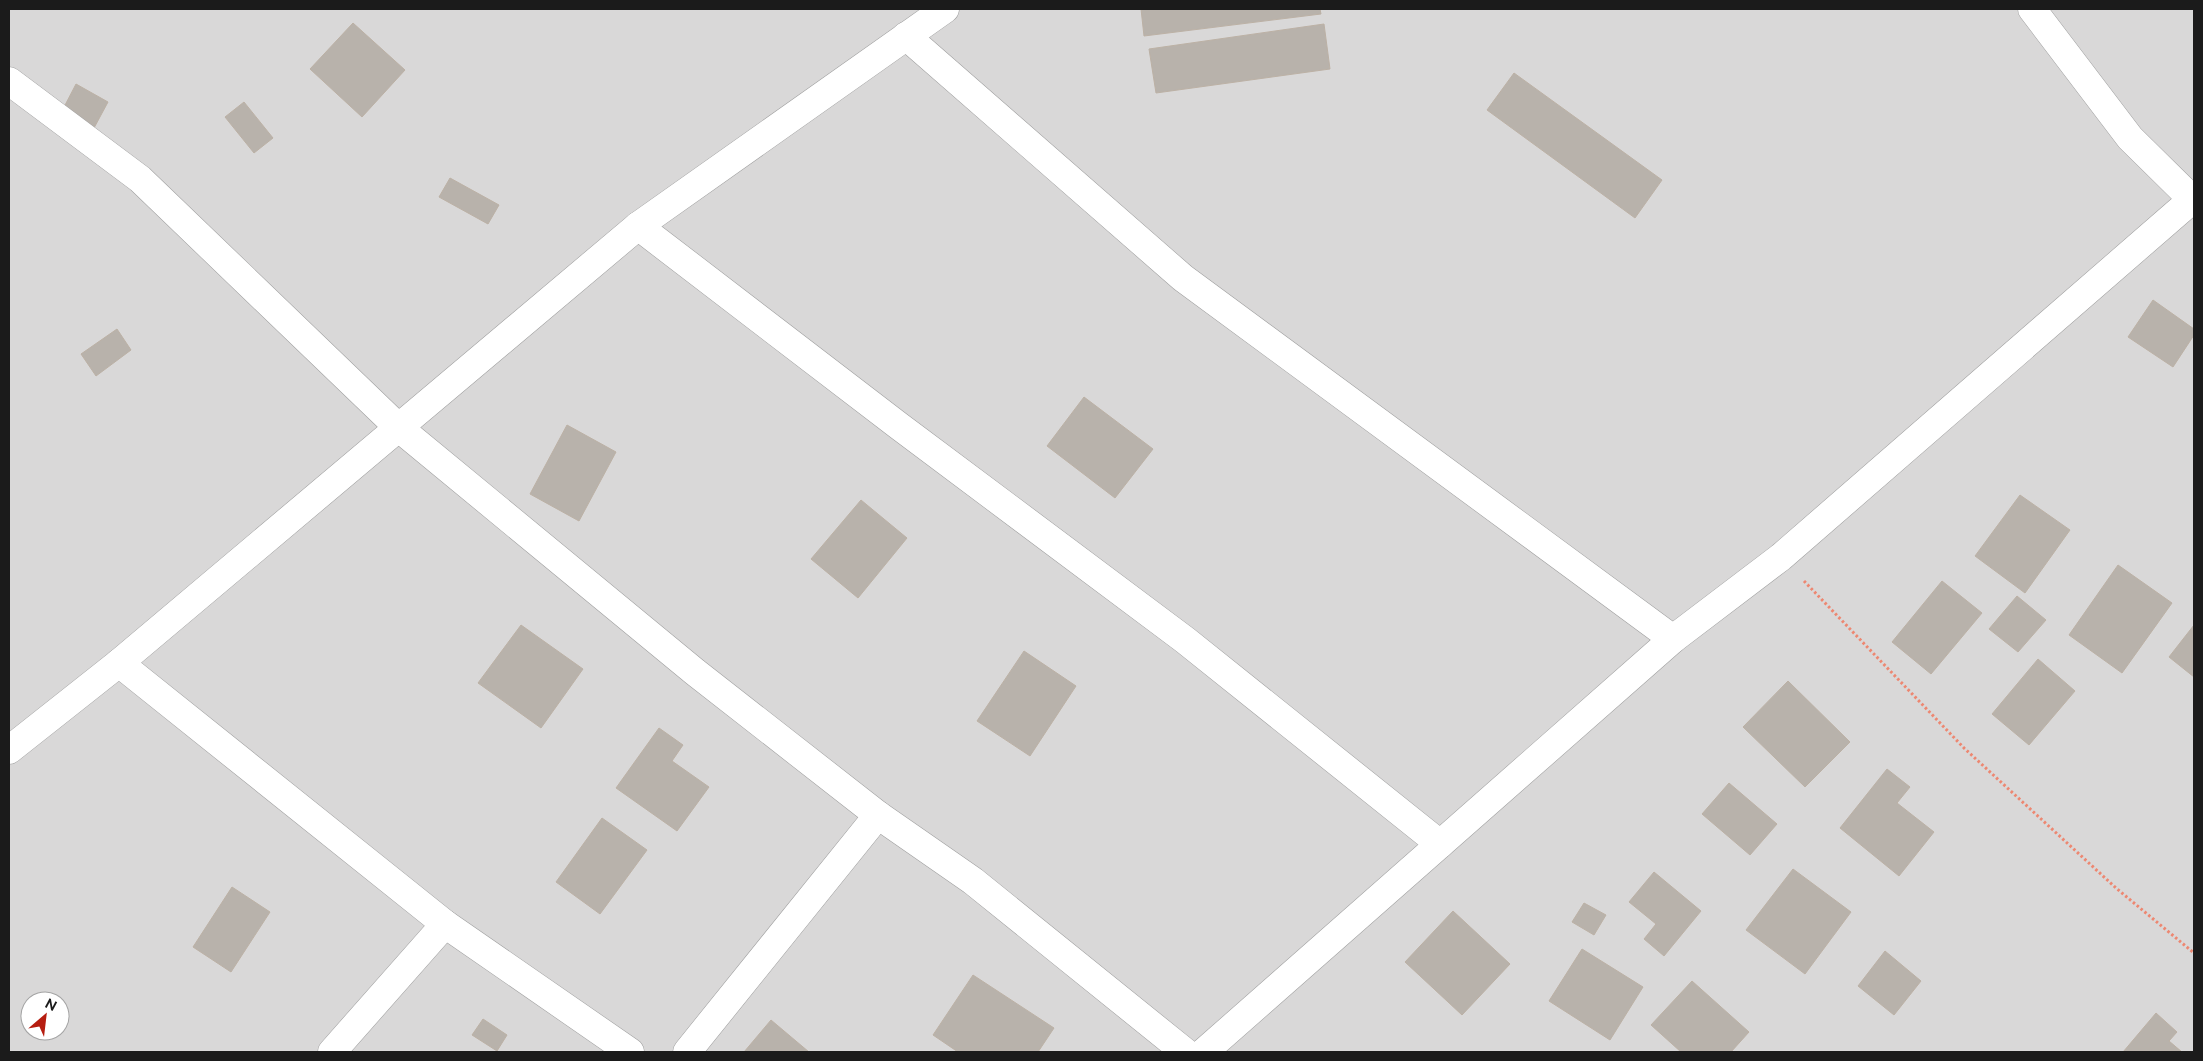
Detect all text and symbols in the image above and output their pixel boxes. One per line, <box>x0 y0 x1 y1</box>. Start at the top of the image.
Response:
north arrow <box>20 991 70 1041</box>
text: N <box>43 995 60 1014</box>

